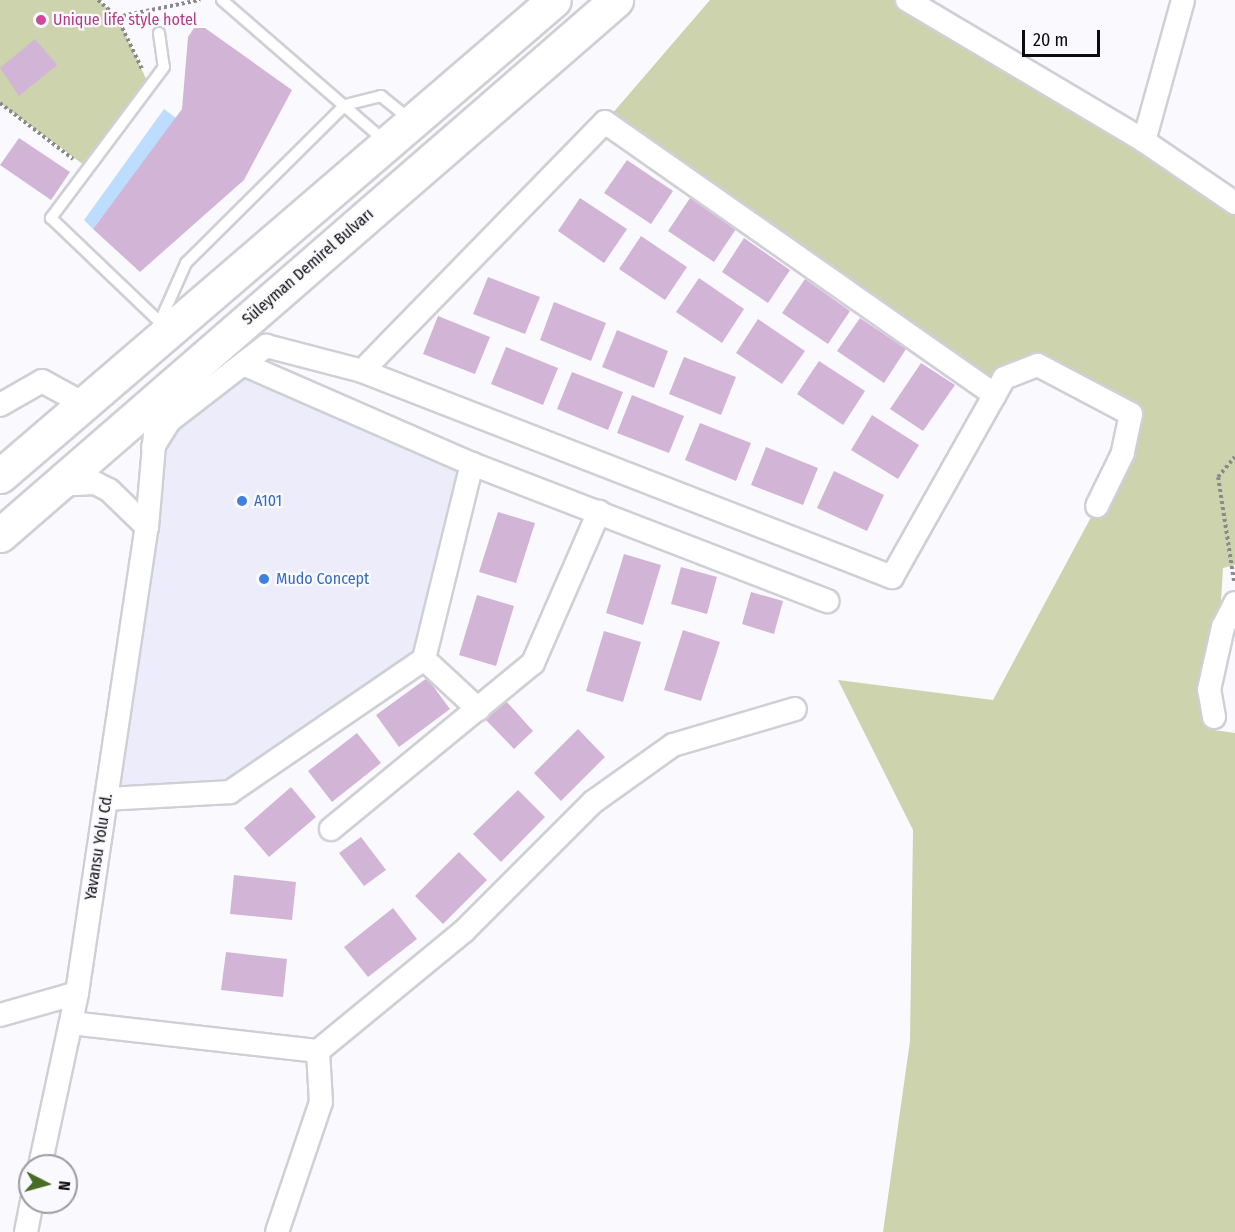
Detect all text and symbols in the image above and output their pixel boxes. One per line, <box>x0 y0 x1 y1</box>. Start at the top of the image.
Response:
place label: Unique life style hotel <box>53 10 197 30</box>
marker: Unique life style hotel <box>34 13 48 27</box>
scale bar <box>1025 18 1103 56</box>
text: 20 m <box>1033 29 1068 51</box>
street label: Süleyman Demirel Bulvarı <box>238 205 378 329</box>
place label: A101 <box>254 491 282 511</box>
marker: A101 <box>235 494 249 508</box>
place label: Mudo Concept <box>276 569 369 589</box>
marker: Mudo Concept <box>257 572 271 586</box>
street label: Yavansu Yolu Cd. <box>81 792 117 902</box>
north arrow <box>18 1154 78 1214</box>
text: N <box>54 1180 74 1191</box>

